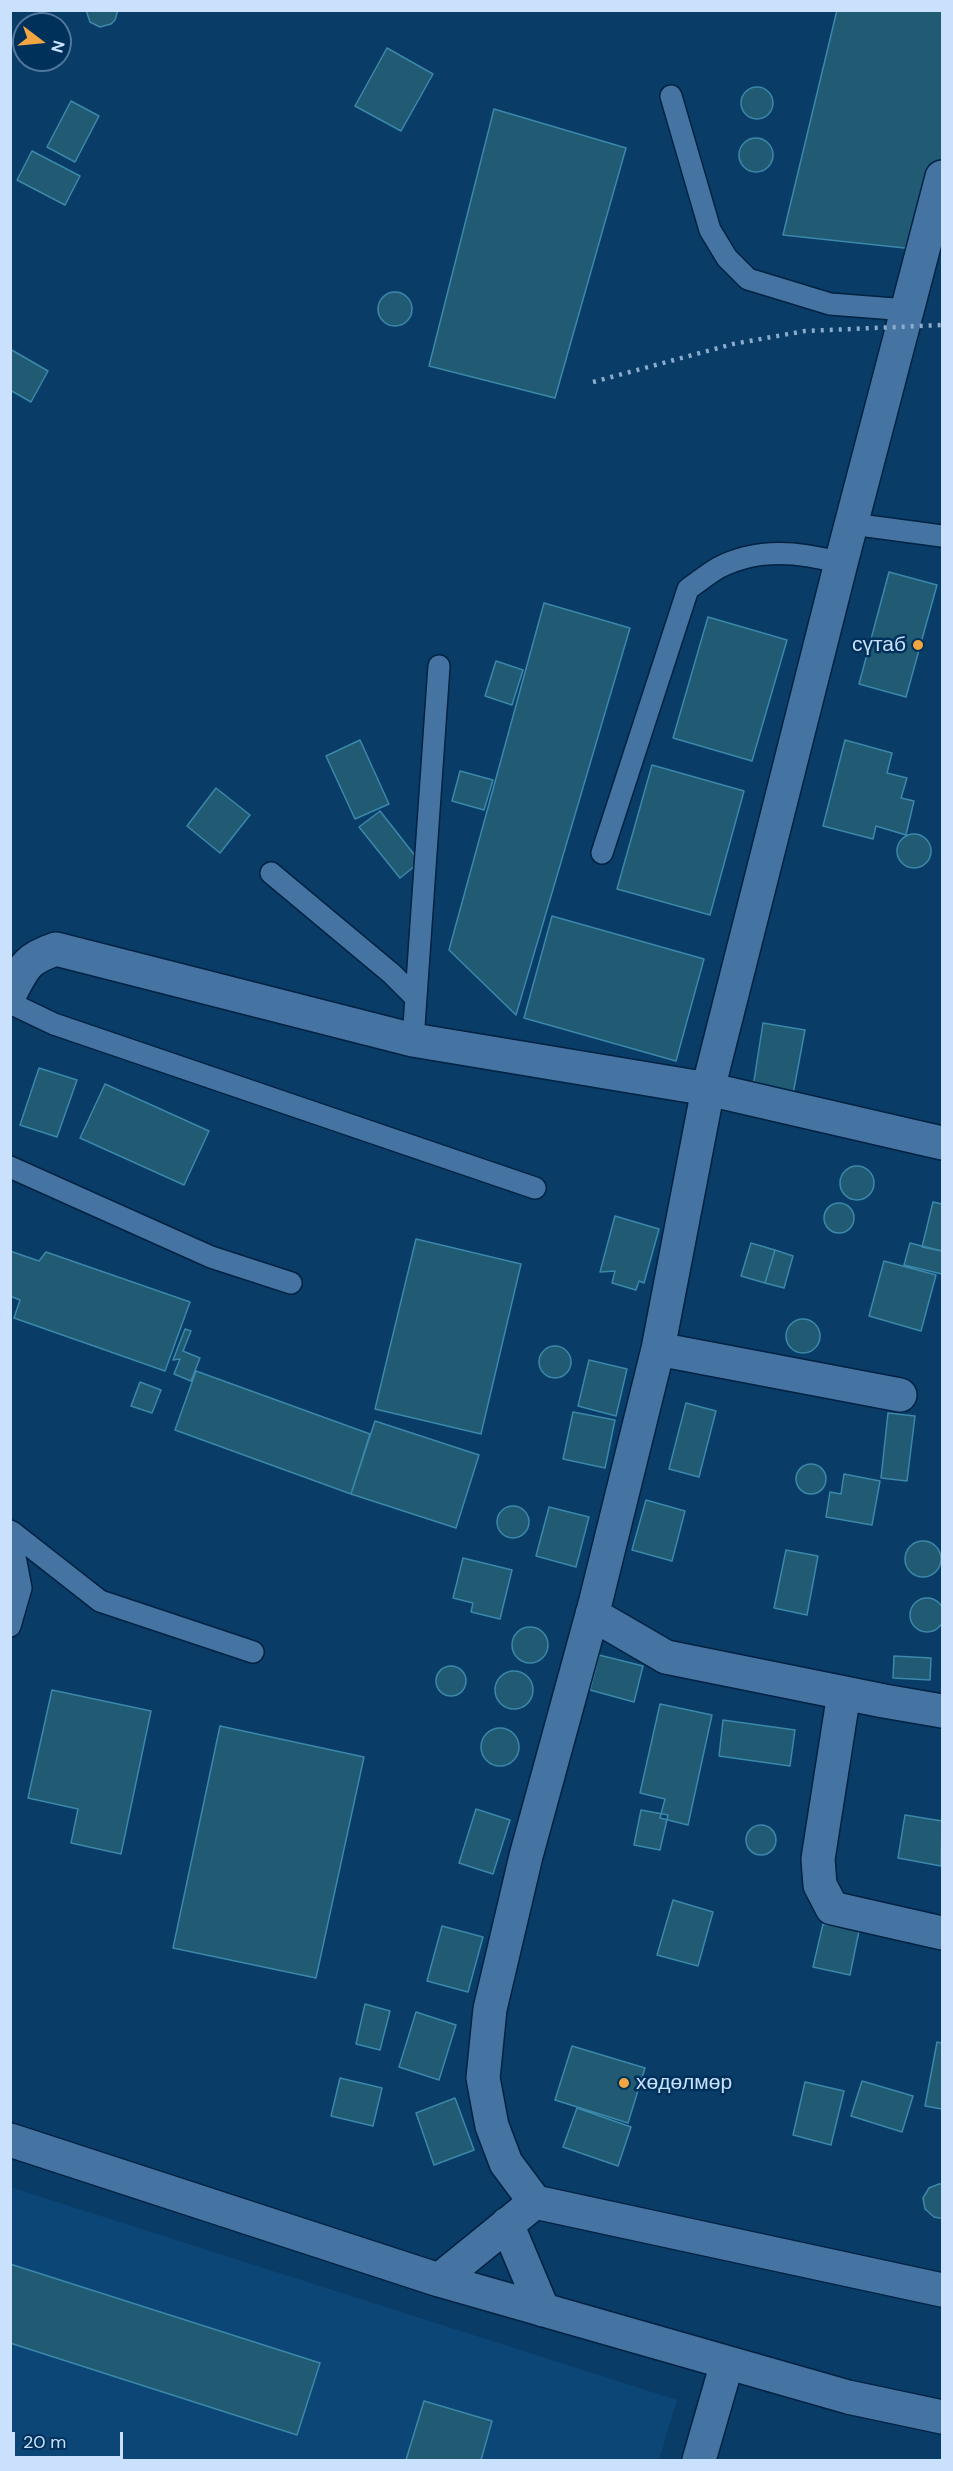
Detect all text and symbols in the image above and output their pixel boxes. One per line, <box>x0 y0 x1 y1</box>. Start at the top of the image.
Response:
north arrow <box>12 12 72 72</box>
text: N <box>46 38 70 55</box>
place label: сүтаб <box>852 632 906 658</box>
marker: сүтаб <box>911 638 925 652</box>
place label: хөдөлмөр <box>636 2070 732 2096</box>
marker: хөдөлмөр <box>617 2076 631 2090</box>
scale bar <box>15 2420 126 2458</box>
text: 20 m <box>23 2430 66 2454</box>

